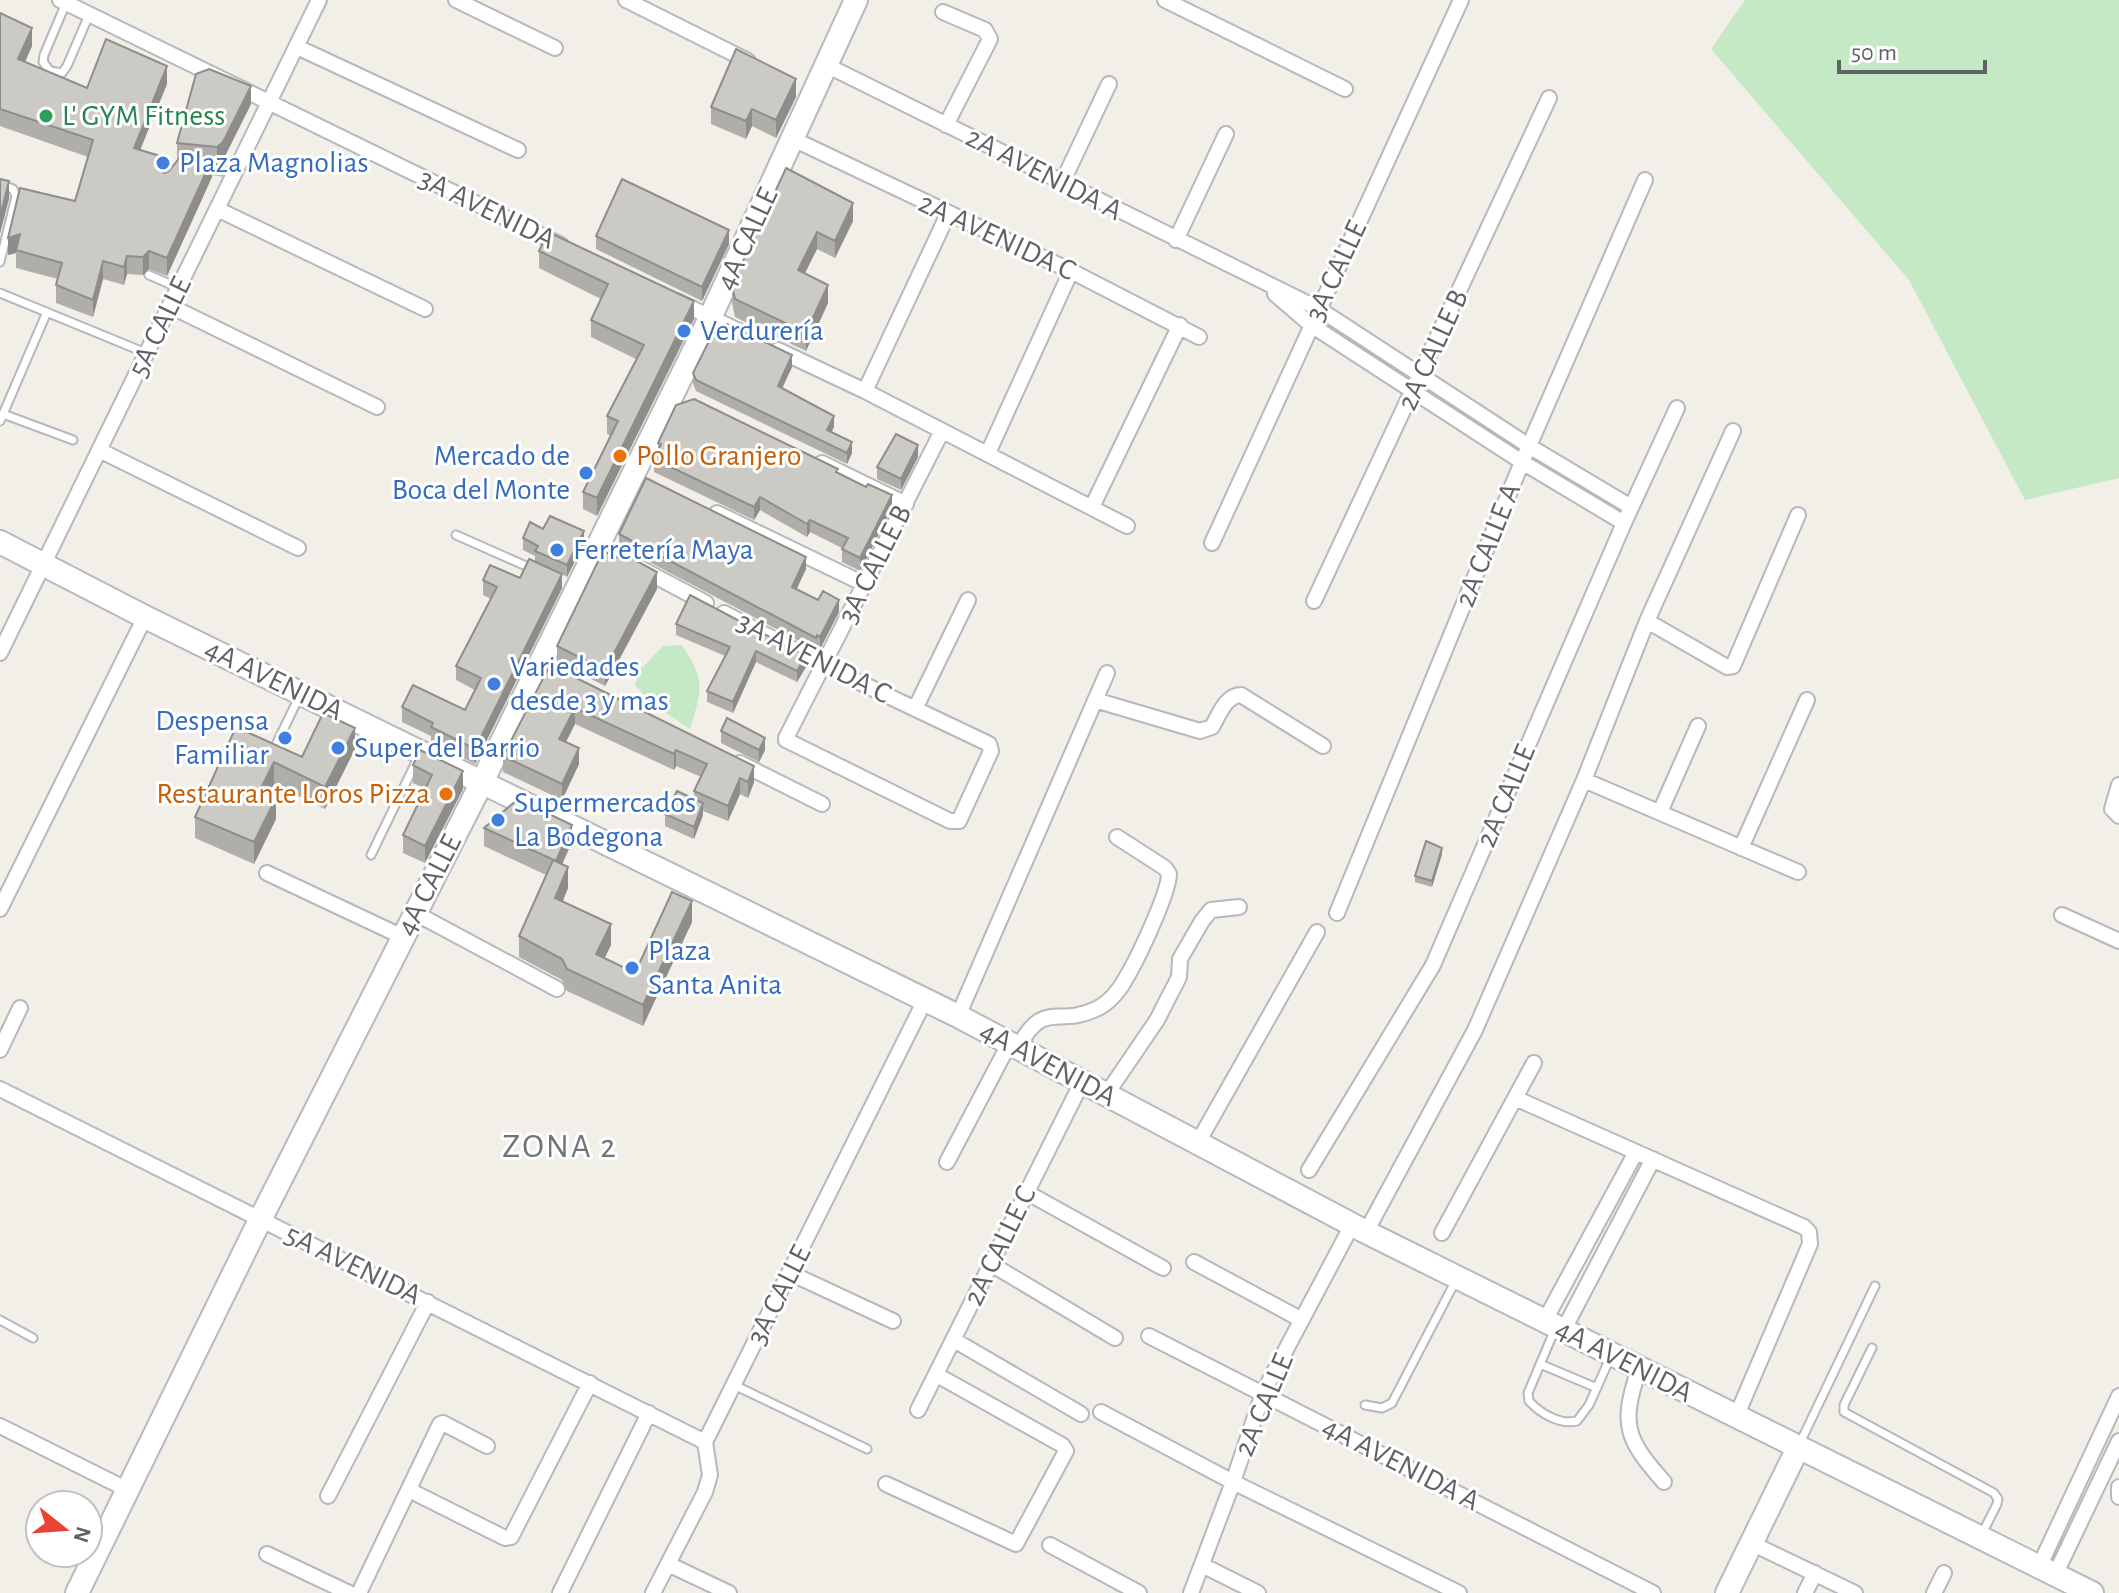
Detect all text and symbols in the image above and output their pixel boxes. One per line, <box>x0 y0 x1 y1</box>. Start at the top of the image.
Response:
scale bar <box>1839 24 1985 74</box>
text: 50 m <box>1851 41 1897 65</box>
place label: L' GYM Fitness <box>62 101 225 131</box>
marker: L' GYM Fitness <box>37 107 55 125</box>
street label: 2A AVENIDA A <box>961 122 1127 226</box>
place label: Plaza Magnolias <box>179 148 369 178</box>
marker: Plaza Magnolias <box>154 154 172 172</box>
street label: 3A AVENIDA <box>414 163 560 255</box>
street label: 4A CALLE <box>710 183 784 295</box>
street label: 2A AVENIDA C <box>914 188 1080 286</box>
street label: 3A CALLE <box>1300 216 1372 326</box>
street label: 5A CALLE <box>123 272 197 382</box>
street label: 2A CALLE B <box>1392 285 1474 415</box>
place label: Verdurería <box>700 316 824 346</box>
marker: Verdurería <box>675 322 693 340</box>
place label: Mercado de Boca del Monte <box>392 441 570 505</box>
place label: Pollo Granjero <box>636 441 802 471</box>
marker: Pollo Granjero <box>611 447 629 465</box>
marker: Mercado de Boca del Monte <box>577 464 595 482</box>
street label: 2A CALLE A <box>1450 479 1526 611</box>
street label: 3A CALLE B <box>833 500 917 628</box>
place label: Ferretería Maya <box>573 535 754 565</box>
marker: Ferretería Maya <box>548 541 566 559</box>
street label: 3A AVENIDA C <box>732 606 896 710</box>
street label: 4A AVENIDA <box>200 634 348 726</box>
place label: Variedades desde 3 y mas <box>510 652 669 716</box>
marker: Variedades desde 3 y mas <box>485 675 503 693</box>
place label: Despensa Familiar <box>155 706 269 770</box>
marker: Despensa Familiar <box>276 729 294 747</box>
place label: Super del Barrio <box>354 733 540 763</box>
marker: Super del Barrio <box>329 739 347 757</box>
street label: 2A CALLE <box>1471 740 1541 852</box>
place label: Restaurante Loros Pizza <box>156 779 430 809</box>
marker: Restaurante Loros Pizza <box>437 785 455 803</box>
place label: Supermercados La Bodegona <box>514 788 696 852</box>
marker: Supermercados La Bodegona <box>489 811 507 829</box>
street label: 4A CALLE <box>391 830 467 940</box>
place label: Plaza Santa Anita <box>648 936 782 1000</box>
marker: Plaza Santa Anita <box>623 959 641 977</box>
street label: 4A AVENIDA <box>975 1016 1121 1112</box>
district label: ZONA 2 <box>502 1130 618 1164</box>
street label: 2A CALLE C <box>958 1182 1042 1310</box>
street label: 5A AVENIDA <box>280 1219 426 1311</box>
street label: 3A CALLE <box>741 1241 817 1349</box>
street label: 4A AVENIDA <box>1551 1314 1697 1408</box>
street label: 2A CALLE <box>1229 1349 1299 1461</box>
street label: 4A AVENIDA A <box>1318 1412 1484 1516</box>
north arrow <box>24 1489 104 1569</box>
text: N <box>69 1524 95 1545</box>

